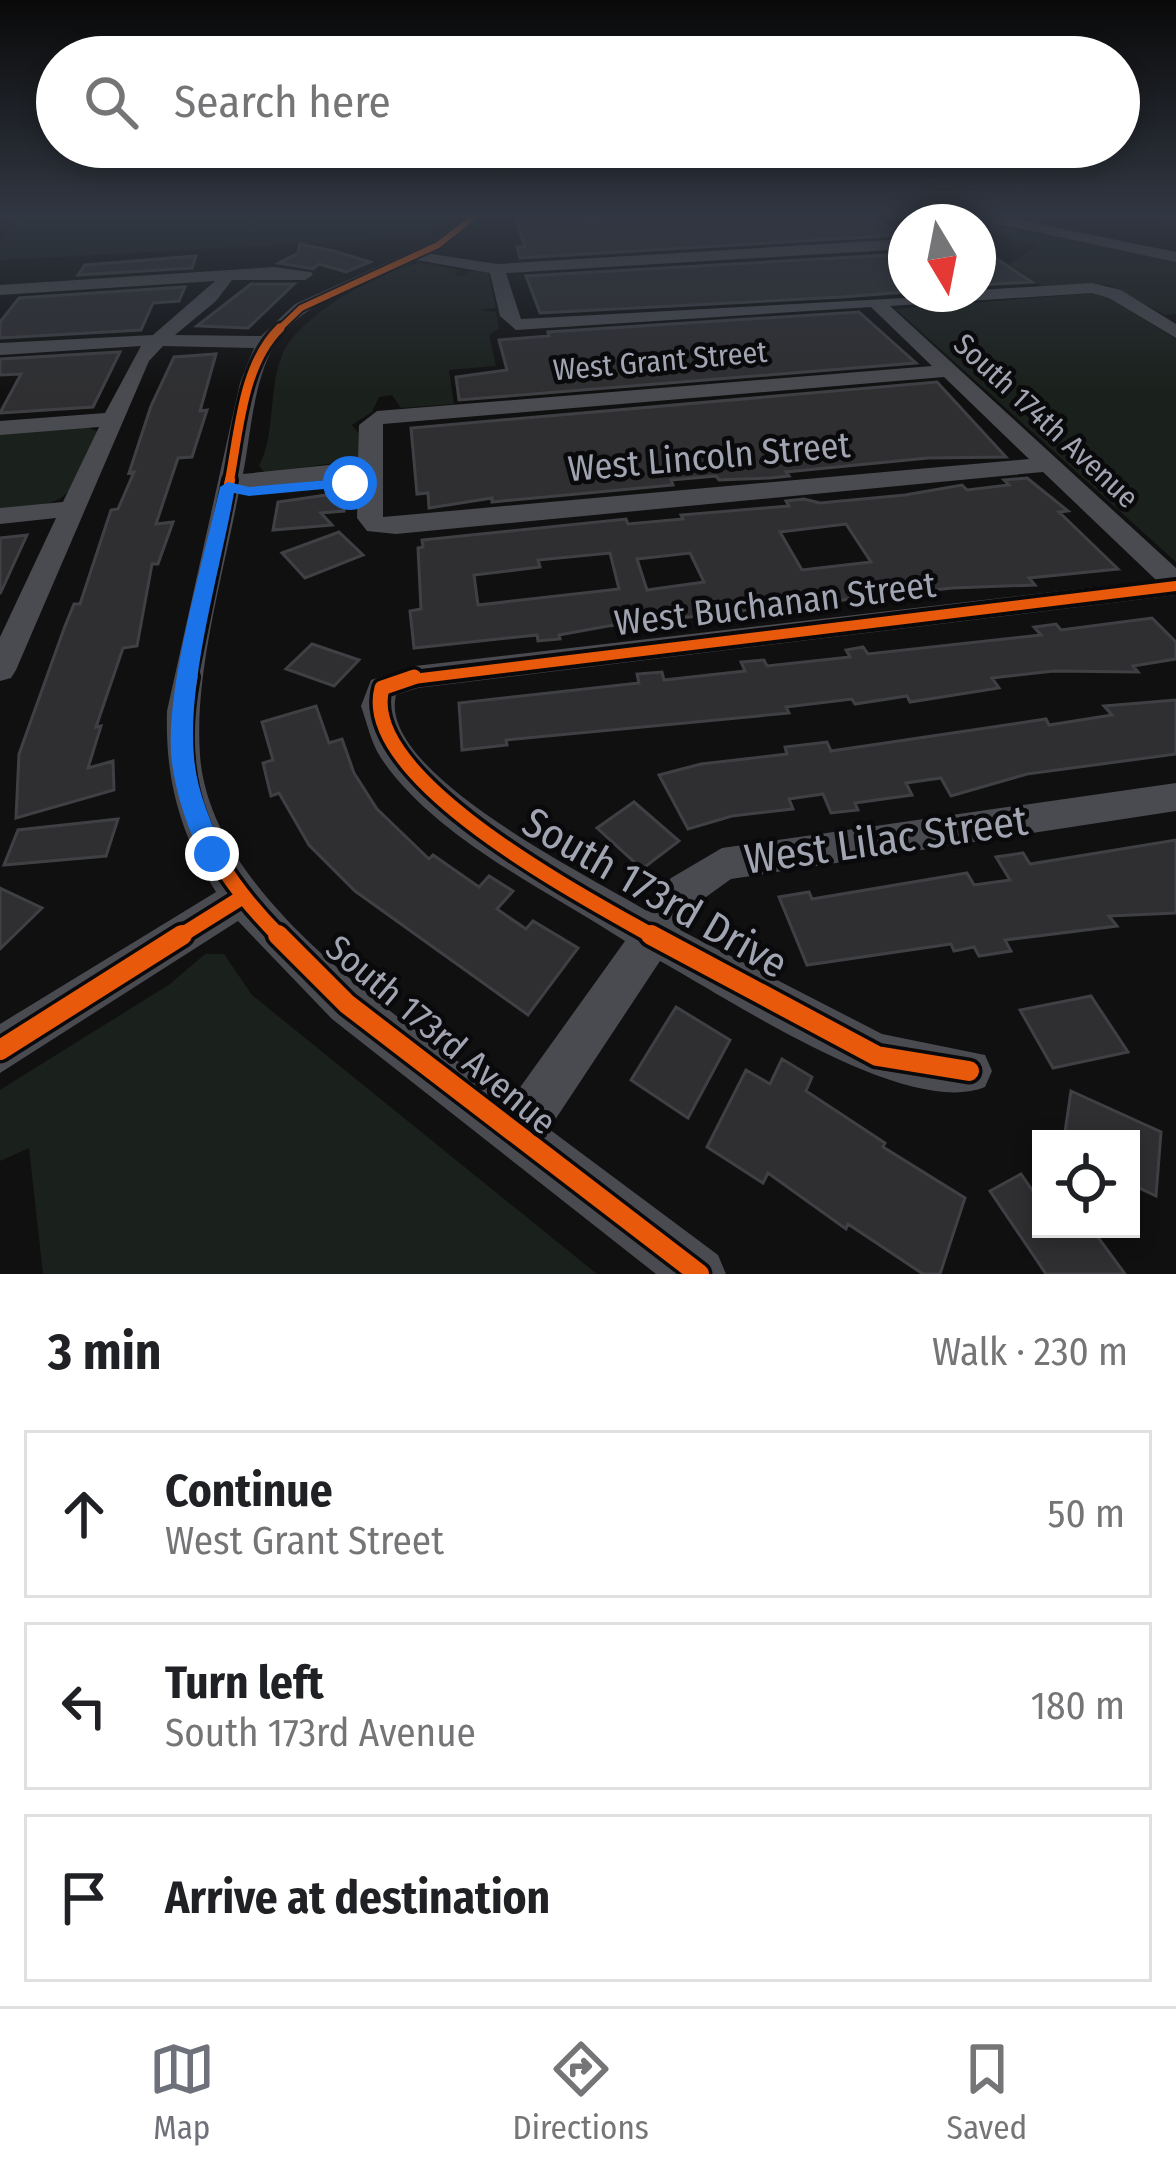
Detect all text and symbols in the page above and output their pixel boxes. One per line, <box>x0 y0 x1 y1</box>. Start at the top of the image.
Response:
search box <box>36 36 1140 168</box>
icon: search <box>78 69 144 135</box>
text: Search here <box>174 75 391 129</box>
north arrow <box>888 204 996 312</box>
street label: South 174th Avenue <box>946 326 1146 516</box>
street label: West Grant Street <box>552 334 769 388</box>
street label: West Lincoln Street <box>566 423 852 491</box>
route start <box>323 456 377 510</box>
street label: West Buchanan Street <box>612 562 938 646</box>
street label: West Lilac Street <box>741 795 1031 885</box>
street label: South 173rd Drive <box>514 797 796 989</box>
route end <box>185 827 239 881</box>
street label: South 173rd Avenue <box>317 926 565 1144</box>
map controls <box>1032 1130 1140 1238</box>
button: locate <box>1032 1130 1140 1238</box>
text: 3 min <box>48 1321 162 1383</box>
text: Walk · 230 m <box>932 1329 1128 1375</box>
text: Continue <box>165 1464 333 1518</box>
icon: ahead <box>51 1481 117 1547</box>
text: 50 m <box>1048 1491 1125 1537</box>
text: West Grant Street <box>165 1518 444 1564</box>
text: Turn left <box>165 1656 324 1710</box>
icon: left <box>51 1673 117 1739</box>
text: 180 m <box>1031 1683 1125 1729</box>
text: South 173rd Avenue <box>165 1710 476 1756</box>
icon: arrive <box>51 1865 117 1931</box>
text: Arrive at destination <box>165 1871 550 1925</box>
tab: Map <box>149 2036 215 2148</box>
tab: Directions <box>512 2036 649 2148</box>
tab: Saved <box>947 2036 1027 2148</box>

